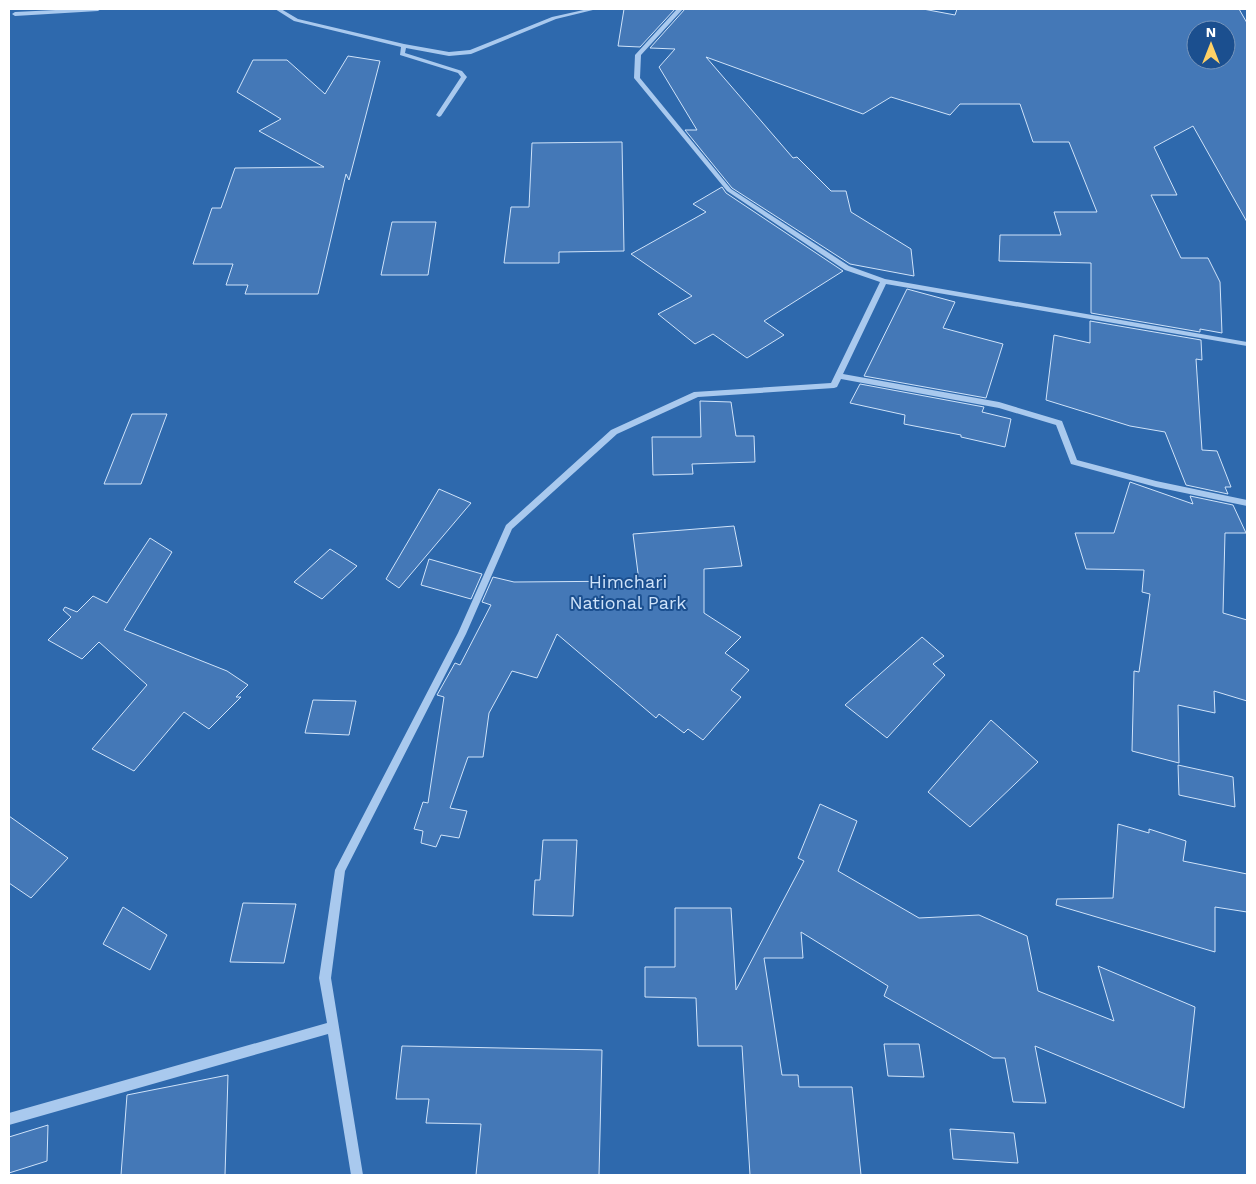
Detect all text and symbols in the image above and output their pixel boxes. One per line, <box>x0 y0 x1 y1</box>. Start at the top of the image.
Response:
north arrow <box>1186 20 1236 70</box>
text: N <box>1206 24 1216 40</box>
park label: Himchari National Park <box>569 571 687 613</box>

